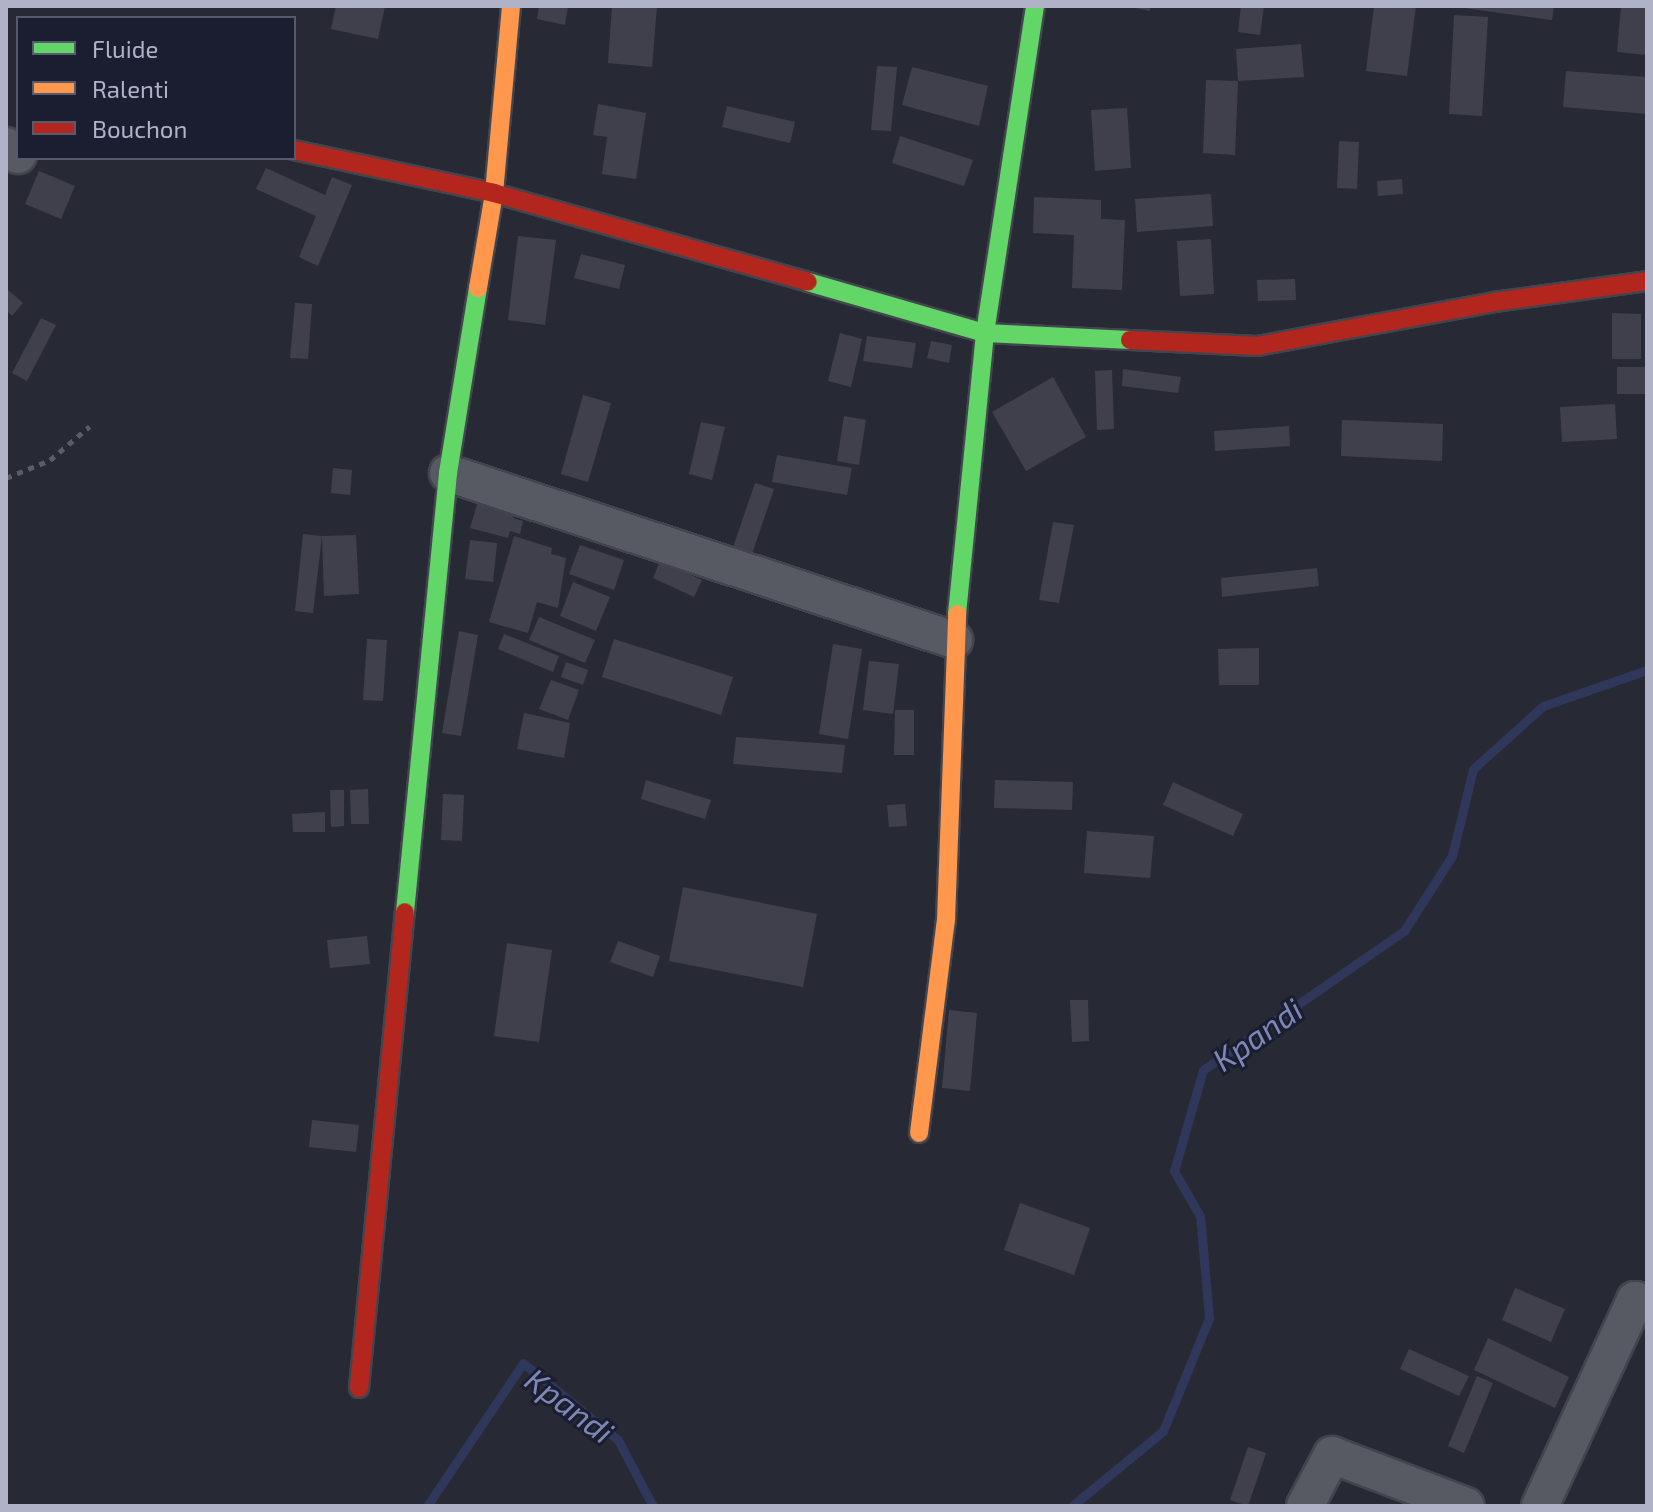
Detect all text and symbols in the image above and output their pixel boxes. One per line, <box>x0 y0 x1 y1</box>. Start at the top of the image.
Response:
legend <box>16 16 296 160</box>
text: Fluide <box>92 34 158 63</box>
text: Ralenti <box>92 74 169 103</box>
text: Bouchon <box>92 114 187 143</box>
water label: Kpandi <box>1205 989 1309 1079</box>
water label: Kpandi <box>518 1359 622 1451</box>

